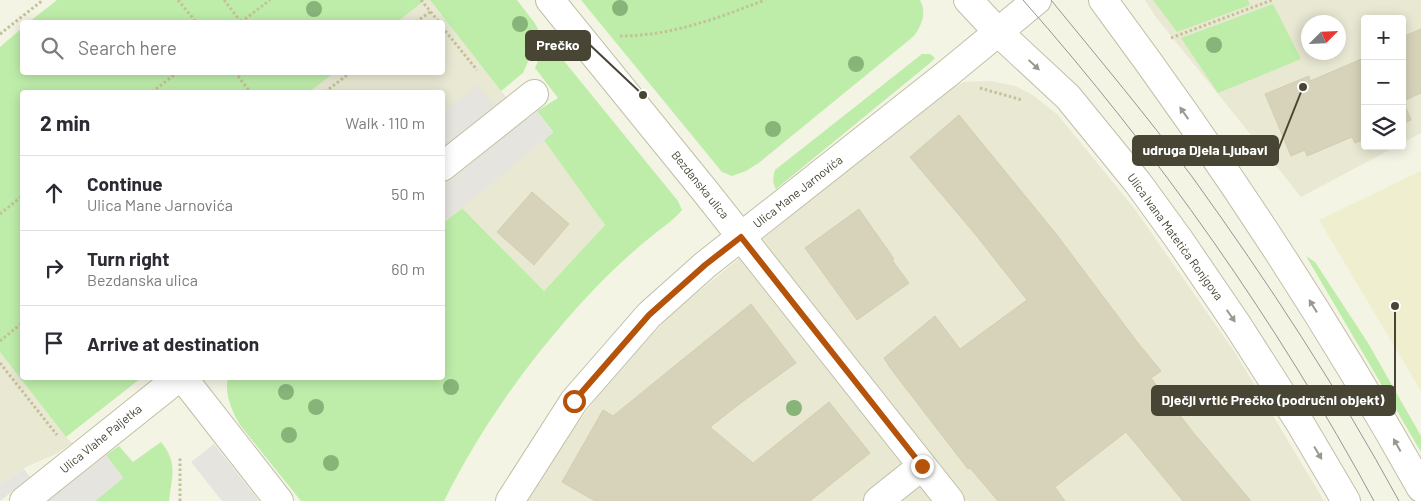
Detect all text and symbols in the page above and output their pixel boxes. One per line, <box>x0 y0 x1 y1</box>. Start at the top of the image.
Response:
north arrow <box>1301 15 1346 60</box>
map controls <box>1361 15 1406 150</box>
button: + <box>1361 15 1406 60</box>
search box <box>20 20 445 75</box>
callout: Prečko <box>526 31 590 60</box>
icon: search <box>38 34 66 62</box>
text: Search here <box>78 36 177 59</box>
text: Prečko <box>536 36 580 53</box>
one-way arrow <box>1028 59 1040 71</box>
button: − <box>1361 60 1406 105</box>
button: layers <box>1361 105 1406 150</box>
one-way arrow <box>1179 106 1189 120</box>
text: 2 min <box>40 110 90 135</box>
text: Walk · 110 m <box>345 113 425 132</box>
callout: udruga Djela Ljubavi <box>1133 136 1278 165</box>
text: udruga Djela Ljubavi <box>1142 141 1268 158</box>
street label: Bezdanska ulica <box>669 148 732 221</box>
street label: Ulica Mane Jarnovića <box>750 152 845 230</box>
street label: Ulica Ivana Matetića Ronjgova <box>1125 170 1227 303</box>
text: Continue <box>87 172 163 195</box>
icon: ahead <box>40 179 68 207</box>
text: 50 m <box>391 184 425 203</box>
text: Ulica Mane Jarnovića <box>87 195 233 214</box>
text: Turn right <box>87 247 169 270</box>
icon: right <box>40 254 68 282</box>
text: 60 m <box>391 259 425 278</box>
text: Bezdanska ulica <box>87 270 198 289</box>
one-way arrow <box>1309 299 1318 313</box>
one-way arrow <box>1226 309 1236 323</box>
icon: arrive <box>40 329 68 357</box>
text: Arrive at destination <box>87 332 259 355</box>
callout: Dječji vrtić Prečko (područni objekt) <box>1152 386 1395 415</box>
route start <box>563 390 586 413</box>
text: Dječji vrtić Prečko (područni objekt) <box>1162 391 1385 408</box>
street label: Ulica Vlahe Paljetka <box>57 401 144 475</box>
one-way arrow <box>1393 439 1402 452</box>
one-way arrow <box>1314 447 1323 460</box>
route end <box>911 455 934 478</box>

